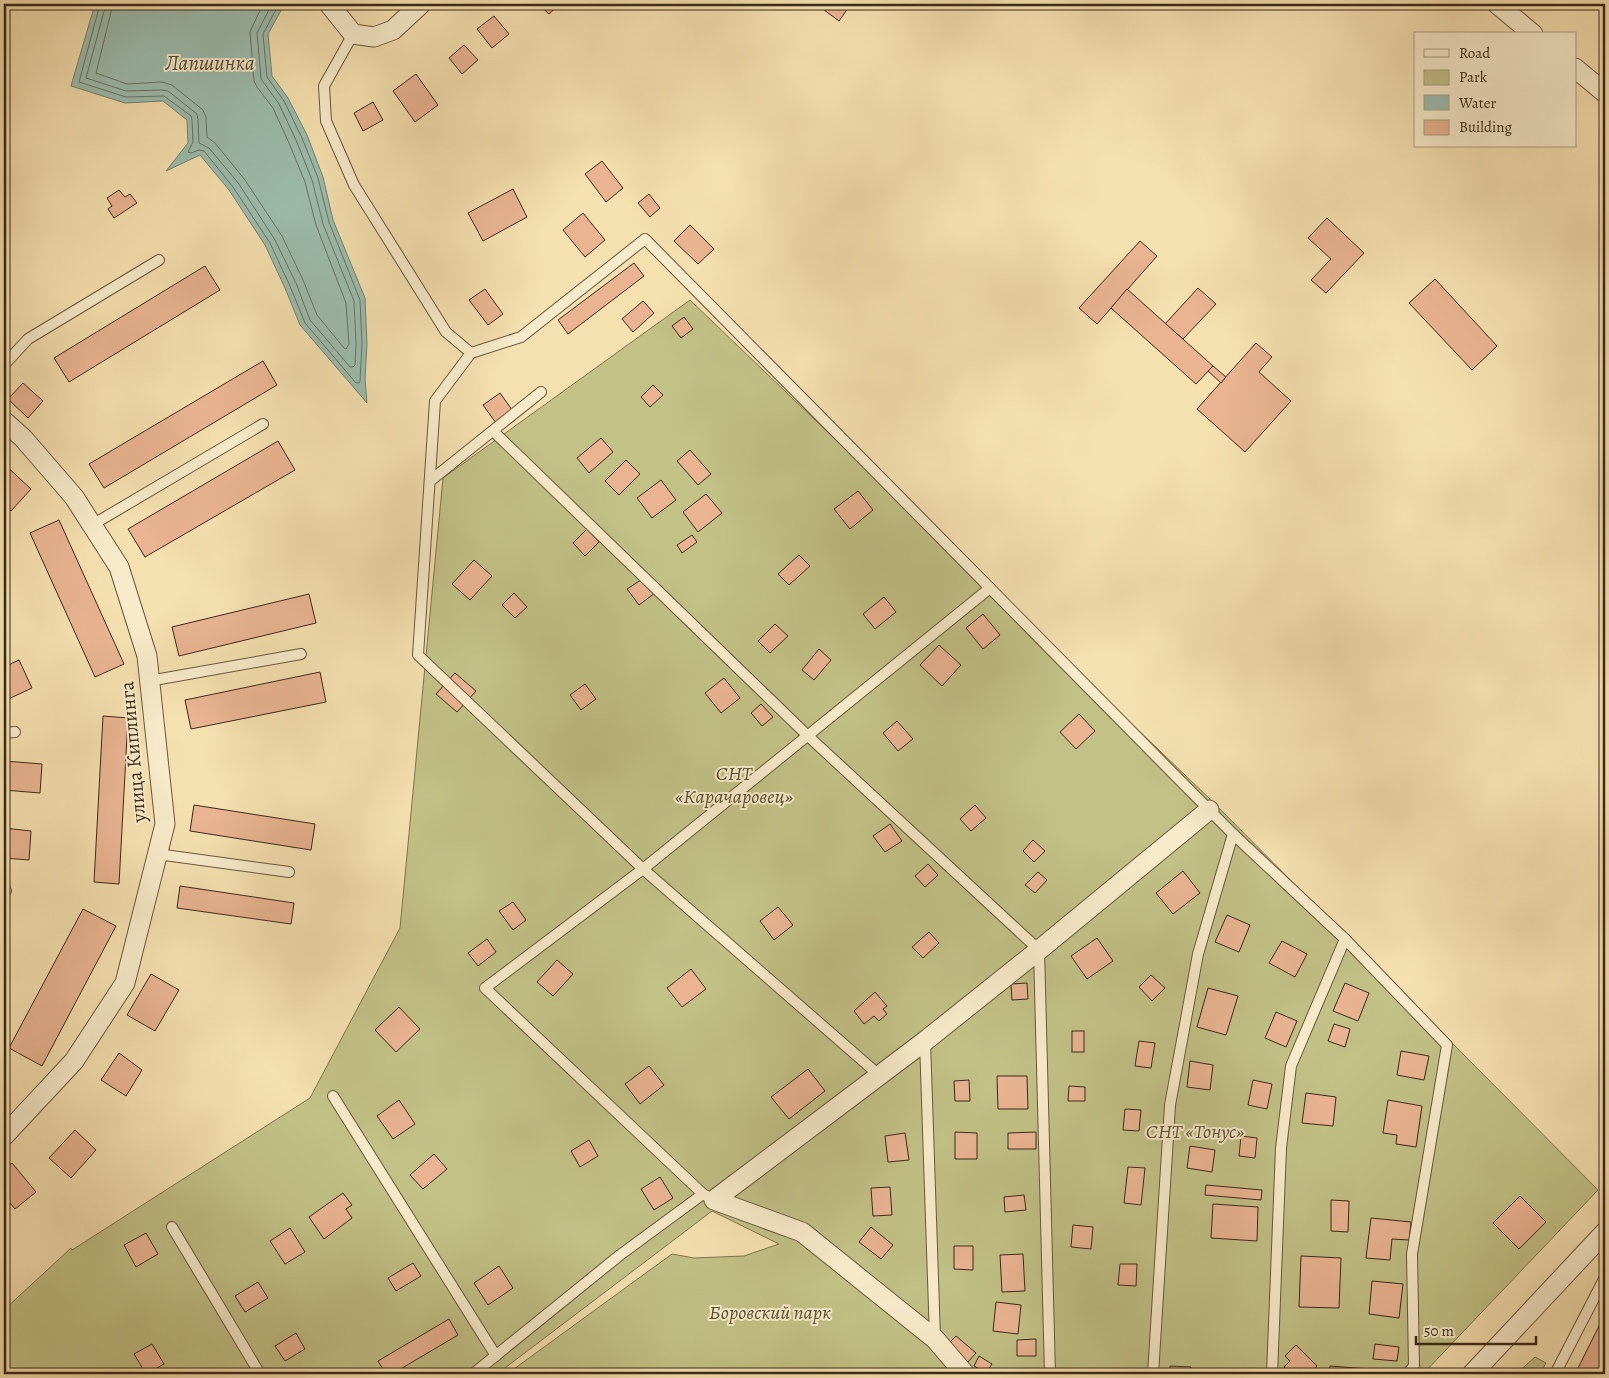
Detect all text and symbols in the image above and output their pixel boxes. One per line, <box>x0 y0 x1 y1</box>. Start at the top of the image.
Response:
legend <box>1414 32 1576 148</box>
text: Road <box>1459 43 1491 63</box>
water label: Лапшинка <box>164 49 255 77</box>
text: Park <box>1459 67 1488 87</box>
text: Water <box>1458 93 1496 113</box>
text: Building <box>1459 117 1512 137</box>
street label: улица Киплинга <box>113 679 153 825</box>
park label: СНТ «Карачаровец» <box>675 760 793 810</box>
park label: СНТ «Тонус» <box>1146 1118 1244 1145</box>
park label: Боровский парк <box>709 1299 831 1326</box>
scale bar <box>1416 1313 1536 1345</box>
text: 50 m <box>1424 1321 1454 1341</box>

